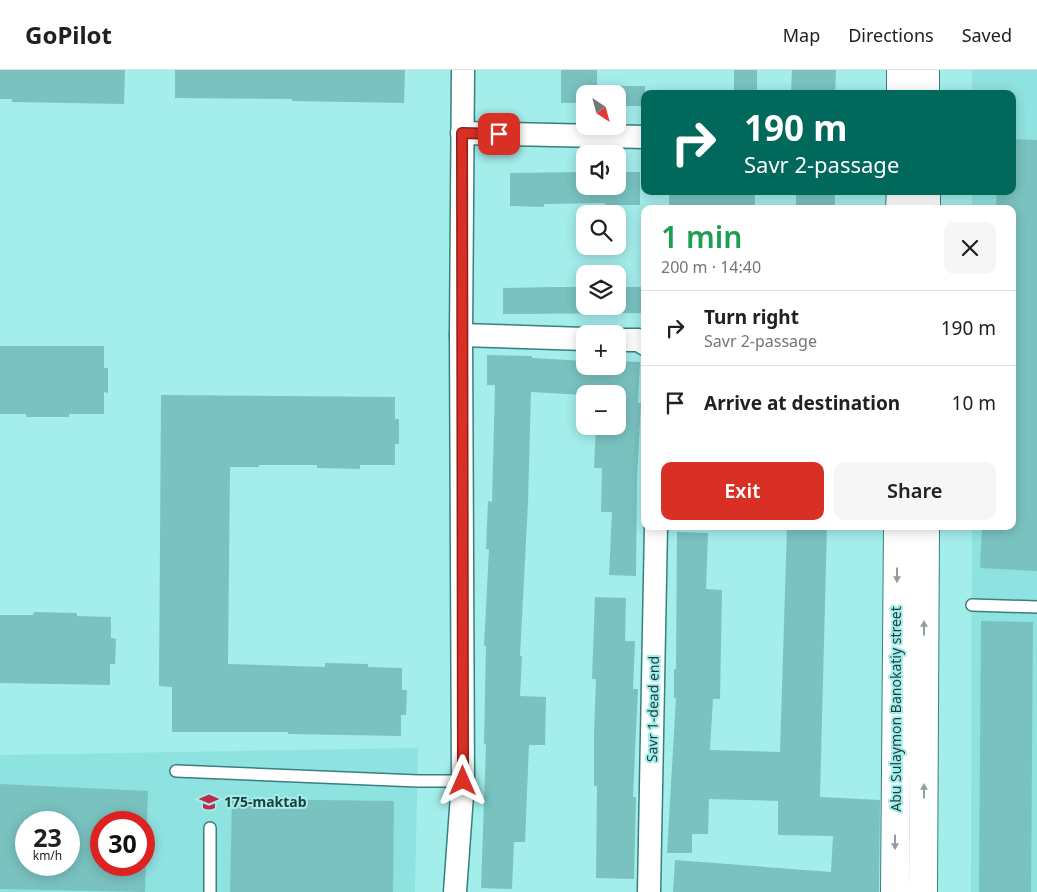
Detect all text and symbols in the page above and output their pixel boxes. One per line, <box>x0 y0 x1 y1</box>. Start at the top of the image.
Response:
text: GoPilot <box>25 18 112 51</box>
text: Map <box>783 23 820 47</box>
text: Directions <box>848 23 934 47</box>
text: Saved <box>962 23 1012 47</box>
north arrow <box>576 85 626 135</box>
map controls <box>576 85 626 435</box>
text: 190 m <box>744 104 847 151</box>
icon: right <box>661 110 726 175</box>
pin <box>478 113 520 155</box>
icon: arrive <box>485 120 513 148</box>
button: sound <box>576 145 626 195</box>
text: Savr 2-passage <box>744 149 899 179</box>
button: search <box>576 205 626 255</box>
text: 1 min <box>661 216 742 257</box>
button: close <box>944 222 996 274</box>
text: 200 m · 14:40 <box>661 256 761 278</box>
button: layers <box>576 265 626 315</box>
text: Turn right <box>704 304 799 330</box>
icon: right <box>661 314 689 342</box>
text: 190 m <box>941 315 996 341</box>
button: + <box>576 325 626 375</box>
text: Savr 2-passage <box>704 330 817 352</box>
button: − <box>576 385 626 435</box>
icon: arrive <box>661 389 689 417</box>
text: Arrive at destination <box>704 390 900 416</box>
text: 10 m <box>952 390 996 416</box>
button: Exit <box>661 462 824 520</box>
button: Share <box>834 462 996 520</box>
one-way arrow <box>893 567 901 583</box>
street label: Abu Sulaymon Banokatiy street <box>886 606 905 812</box>
one-way arrow <box>920 620 928 636</box>
street label: Savr 1-dead end <box>642 656 663 762</box>
position arrow <box>436 754 488 806</box>
one-way arrow <box>920 783 928 799</box>
school or university icon: 175-maktab <box>198 791 220 813</box>
place label: 175-maktab <box>224 792 307 811</box>
speed limit sign: 30 <box>90 811 155 876</box>
text: 23 <box>33 820 62 854</box>
one-way arrow <box>891 835 899 851</box>
text: km/h <box>33 847 62 864</box>

